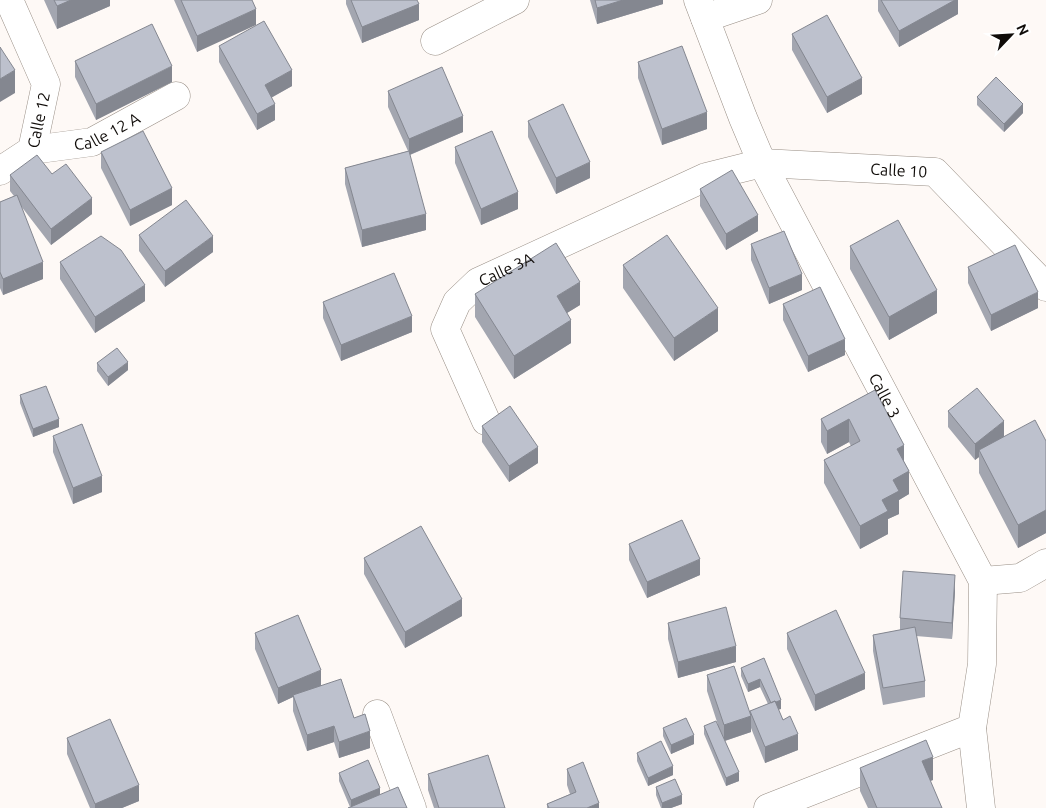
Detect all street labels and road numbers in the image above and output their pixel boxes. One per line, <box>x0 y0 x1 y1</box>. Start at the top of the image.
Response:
street label: Calle 12 <box>24 90 53 150</box>
street label: Calle 12 A <box>73 108 143 153</box>
street label: Calle 10 <box>870 160 928 181</box>
street label: Calle 3A <box>476 249 537 290</box>
street label: Calle 3 <box>866 370 904 421</box>

